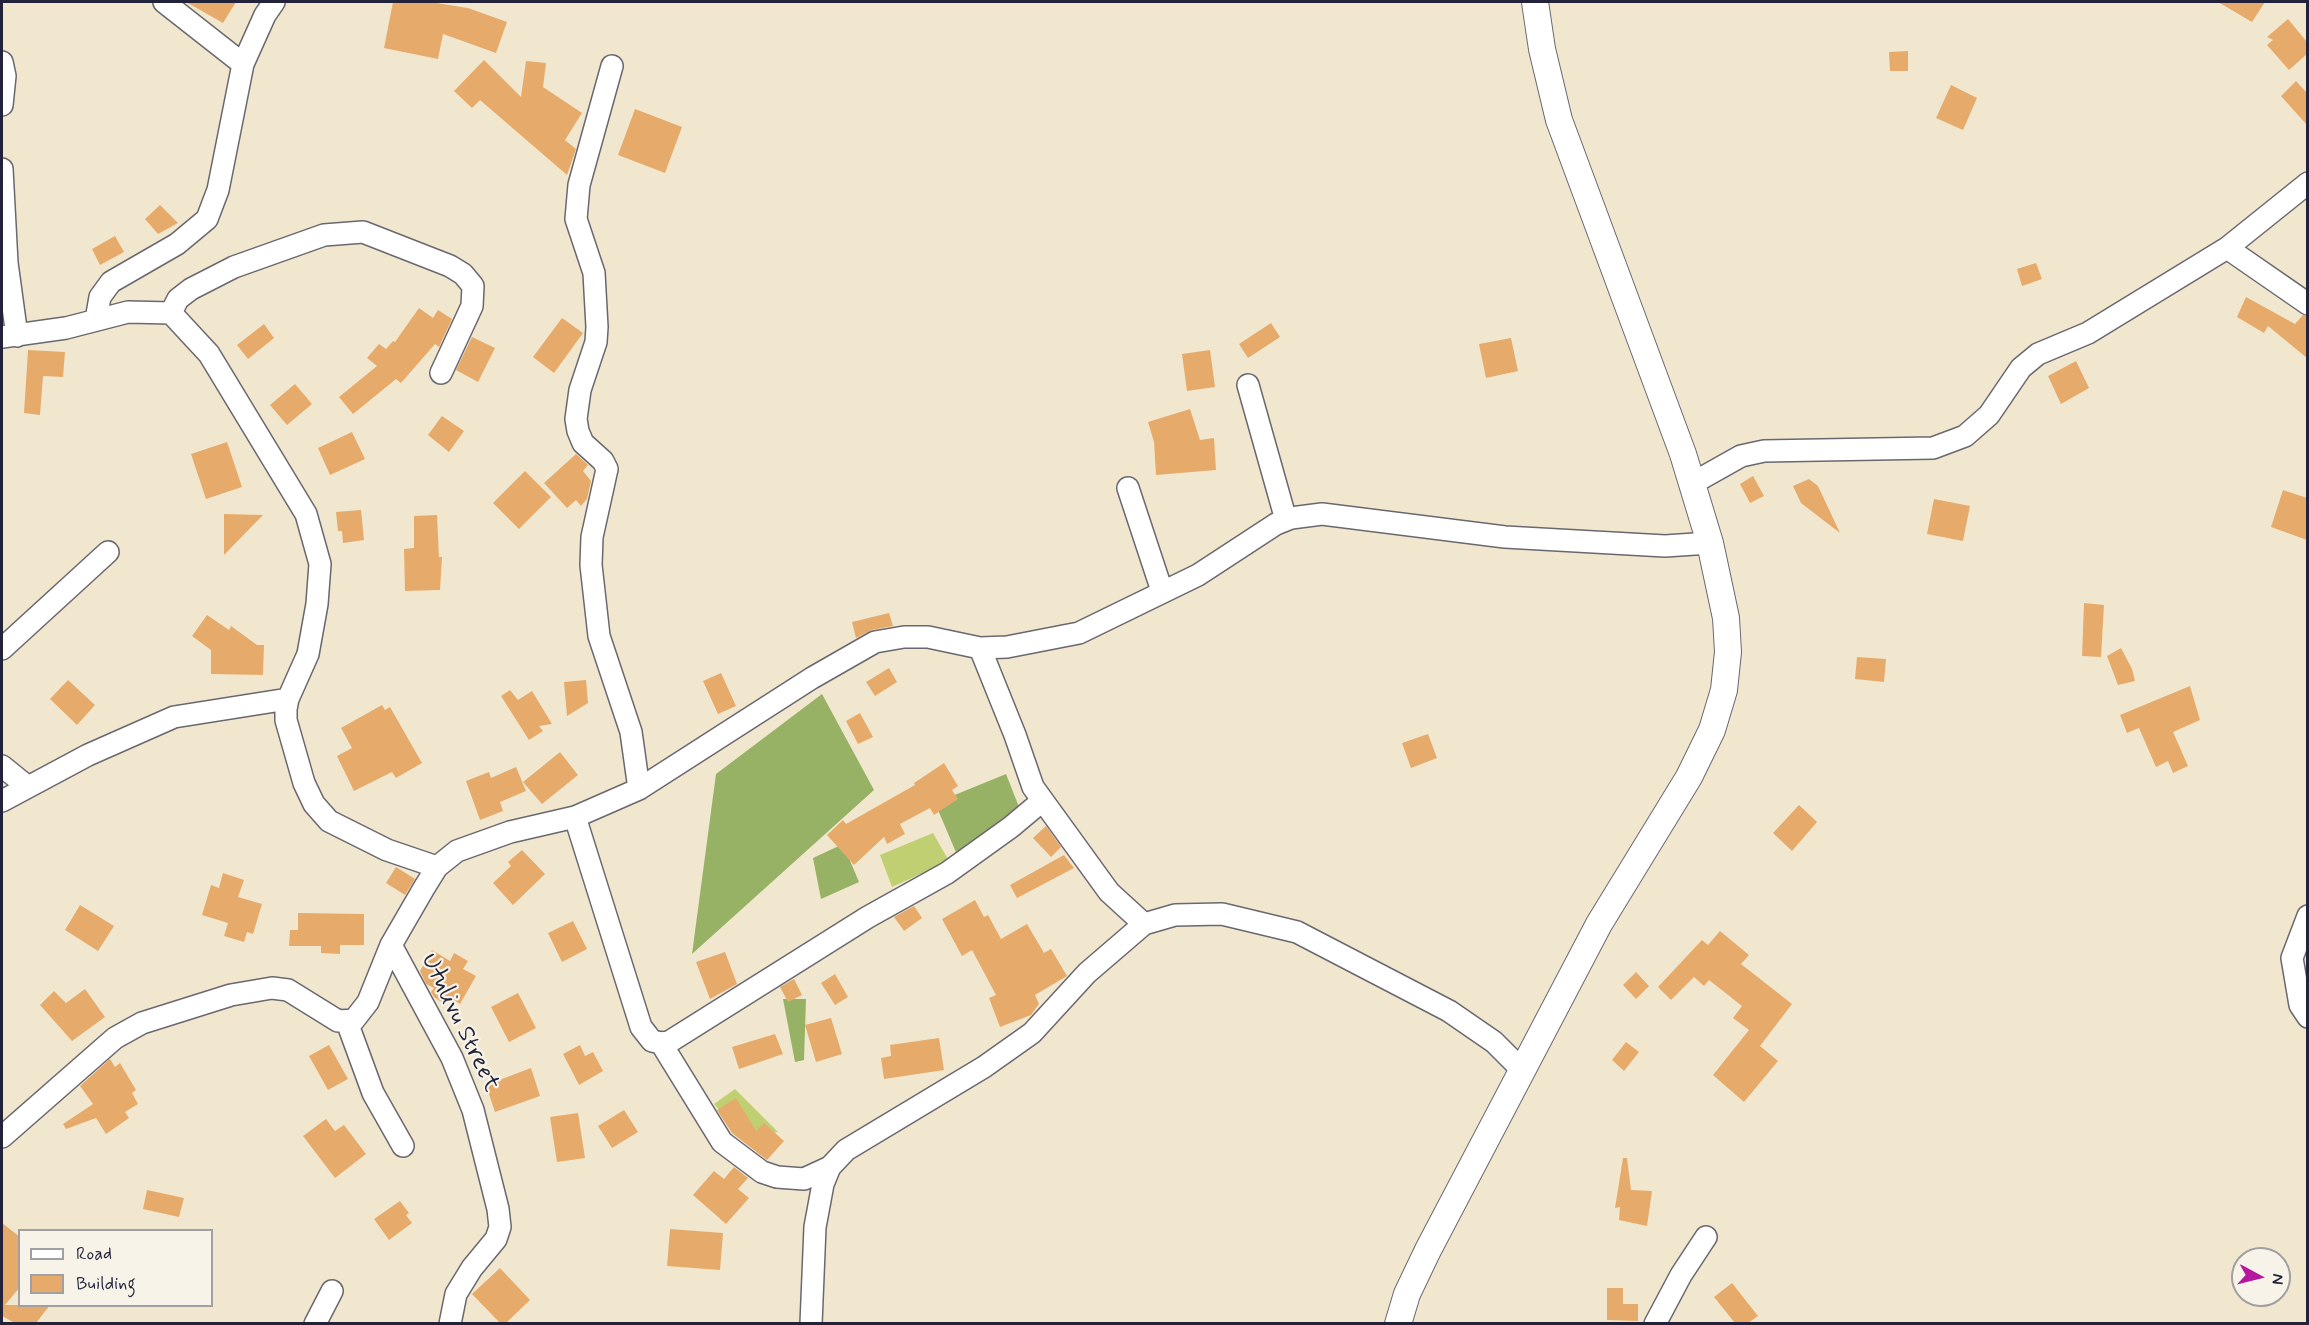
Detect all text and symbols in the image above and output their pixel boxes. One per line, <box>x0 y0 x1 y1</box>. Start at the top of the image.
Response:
street label: Utulivu Street <box>413 949 505 1097</box>
legend <box>18 1229 213 1307</box>
text: Road <box>76 1242 112 1266</box>
north arrow <box>2231 1247 2291 1307</box>
text: Building <box>76 1272 136 1296</box>
text: N <box>2266 1272 2288 1286</box>

